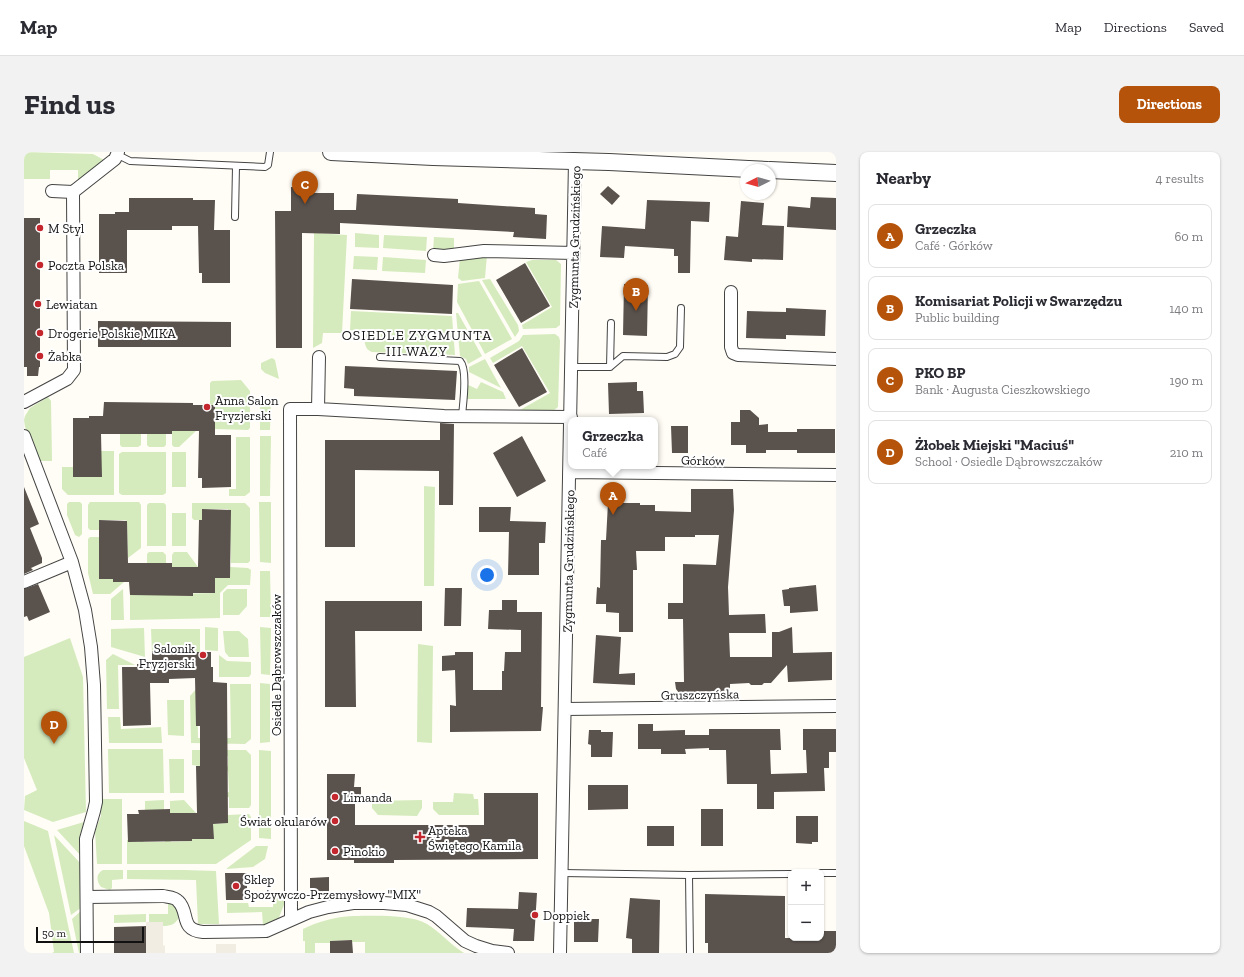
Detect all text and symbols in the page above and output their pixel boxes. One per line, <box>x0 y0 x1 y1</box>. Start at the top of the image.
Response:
text: Map <box>20 16 57 39</box>
text: Map <box>1055 19 1082 36</box>
text: Directions <box>1104 19 1167 36</box>
text: Saved <box>1189 19 1224 36</box>
button: Directions <box>1119 86 1220 123</box>
text: Find us <box>24 88 115 121</box>
north arrow <box>740 164 776 200</box>
street label: Zygmunta Grudzińskiego <box>566 165 583 308</box>
text: Nearby <box>876 168 931 188</box>
pin: C <box>292 171 318 204</box>
text: 4 results <box>1156 171 1204 186</box>
text: Grzeczka <box>915 220 976 238</box>
place label: M Styl <box>48 221 85 236</box>
marker: M Styl <box>35 223 45 233</box>
text: A <box>886 229 894 244</box>
text: 60 m <box>1174 229 1203 244</box>
text: Café · Górków <box>915 238 993 253</box>
place label: Poczta Polska <box>48 258 125 273</box>
marker: Poczta Polska <box>35 260 45 270</box>
pin: B <box>623 278 649 311</box>
text: Komisariat Policji w Swarzędzu <box>915 292 1122 310</box>
place label: Lewiatan <box>46 297 98 312</box>
marker: Lewiatan <box>33 299 43 309</box>
text: B <box>886 301 894 316</box>
text: 140 m <box>1169 301 1203 316</box>
text: Public building <box>915 310 999 325</box>
place label: Drogerie Polskie MIKA <box>48 326 176 341</box>
district label: OSIEDLE ZYGMUNTA III WAZY <box>342 327 492 360</box>
marker: Drogerie Polskie MIKA <box>35 328 45 338</box>
place label: Żabka <box>48 349 82 364</box>
marker: Żabka <box>35 351 45 361</box>
text: PKO BP <box>915 364 965 382</box>
text: C <box>886 373 894 388</box>
text: 190 m <box>1169 373 1203 388</box>
text: Bank · Augusta Cieszkowskiego <box>915 382 1090 397</box>
place label: Anna Salon Fryzjerski <box>215 393 279 424</box>
marker: Anna Salon Fryzjerski <box>202 402 212 412</box>
popup <box>568 417 658 469</box>
text: Grzeczka <box>582 427 644 445</box>
text: Żłobek Miejski "Maciuś" <box>915 436 1074 454</box>
text: Café <box>582 445 607 460</box>
text: D <box>885 445 895 460</box>
text: 210 m <box>1170 445 1203 460</box>
street label: Górków <box>681 453 725 468</box>
text: School · Osiedle Dąbrowszczaków <box>915 454 1103 469</box>
pin: A <box>600 482 626 515</box>
street label: Zygmunta Grudzińskiego <box>560 489 577 632</box>
your location <box>477 565 497 585</box>
street label: Osiedle Dąbrowszczaków <box>269 594 284 736</box>
place label: Salonik Fryzjerski <box>139 641 195 672</box>
marker: Salonik Fryzjerski <box>198 650 208 660</box>
street label: Gruszczyńska <box>661 686 740 703</box>
pin: D <box>41 711 67 744</box>
place label: Limanda <box>343 790 393 805</box>
marker: Limanda <box>330 792 340 802</box>
place label: Świat okularów <box>240 814 327 829</box>
marker: Świat okularów <box>330 816 340 826</box>
place label: Apteka Świętego Kamila <box>428 823 522 853</box>
marker: Apteka Świętego Kamila <box>415 832 425 842</box>
place label: Pinokio <box>343 844 386 859</box>
marker: Pinokio <box>330 846 340 856</box>
map controls <box>788 869 824 941</box>
button: + <box>788 869 824 905</box>
place label: Sklep Spożywczo-Przemysłowy "MIX" <box>244 872 421 902</box>
marker: Sklep Spożywczo-Przemysłowy "MIX" <box>231 881 241 891</box>
button: − <box>788 905 824 941</box>
place label: Doppiek <box>543 908 590 923</box>
marker: Doppiek <box>530 910 540 920</box>
scale bar <box>36 925 144 944</box>
text: 50 m <box>42 927 66 940</box>

